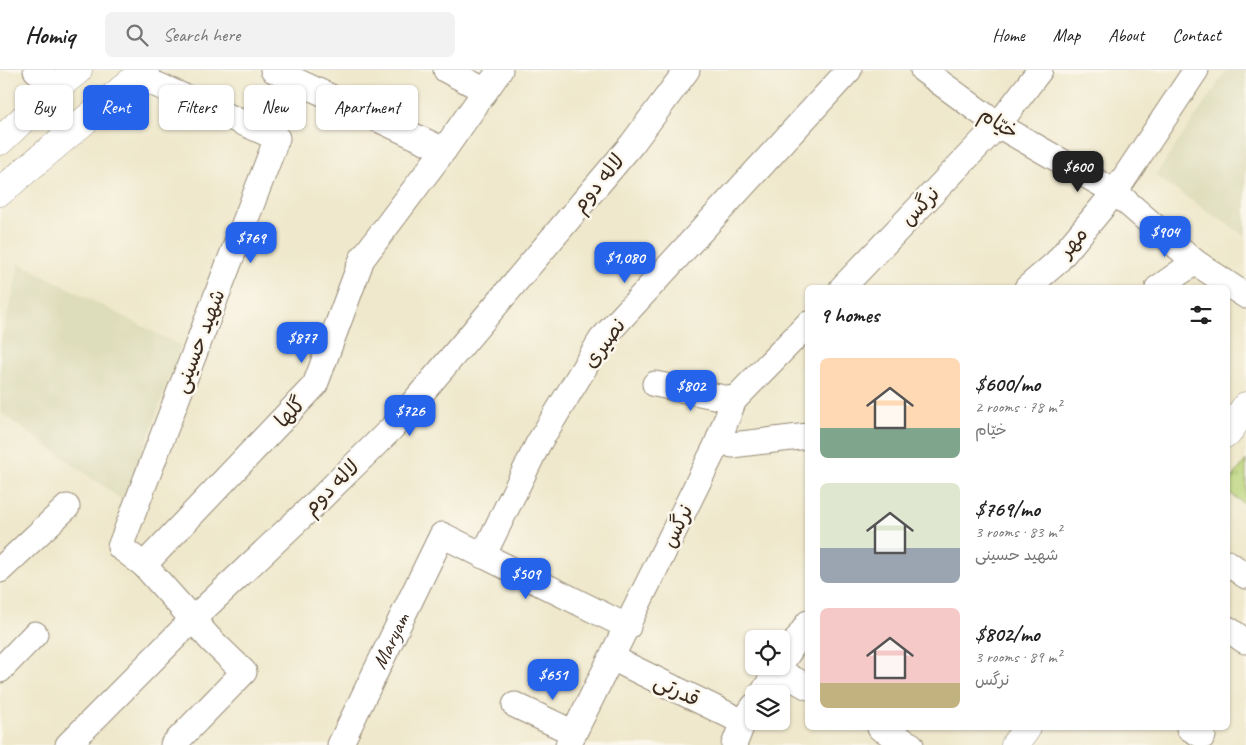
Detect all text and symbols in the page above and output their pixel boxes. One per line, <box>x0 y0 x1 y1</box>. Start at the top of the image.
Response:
search box <box>105 12 455 57</box>
text: Homiq <box>25 20 75 50</box>
icon: search <box>123 21 151 49</box>
text: Search here <box>163 23 240 47</box>
text: Home <box>992 24 1025 46</box>
text: Map <box>1053 24 1080 46</box>
text: About <box>1108 24 1144 46</box>
text: Contact <box>1172 24 1221 46</box>
chip: Buy <box>15 85 73 130</box>
chip: Rent <box>83 85 149 130</box>
chip: Filters <box>159 85 234 130</box>
chip: New <box>244 85 306 130</box>
chip: Apartment <box>316 85 418 130</box>
street label: خیّام <box>973 101 1024 148</box>
street label: لاله دوم <box>566 148 632 220</box>
pin: $600 <box>1048 150 1108 193</box>
text: $600 <box>1063 157 1093 177</box>
street label: نرگس <box>895 181 945 231</box>
pin: $904 <box>1135 216 1195 258</box>
street label: مهر <box>1052 221 1093 264</box>
pin: $769 <box>221 222 281 264</box>
text: $904 <box>1151 222 1179 242</box>
text: $769 <box>237 228 265 248</box>
pin: $1,080 <box>584 242 666 284</box>
text: $1,080 <box>605 248 645 268</box>
street label: شهید حسینی <box>167 285 232 397</box>
icon: filters <box>1187 301 1215 329</box>
text: 9 homes <box>820 302 879 328</box>
street label: نصیری <box>577 313 631 373</box>
pin: $877 <box>272 322 332 364</box>
text: $877 <box>288 328 316 348</box>
pin: $802 <box>661 370 721 412</box>
text: $600/mo <box>975 371 1040 397</box>
text: $802 <box>677 376 705 396</box>
icon: home <box>860 378 920 438</box>
street label: گلها <box>269 391 311 433</box>
pin: $726 <box>380 394 440 437</box>
text: 2 rooms · 78 m² <box>975 397 1061 417</box>
text: $726 <box>395 401 425 421</box>
text: خیّام <box>975 420 1007 440</box>
street label: لاله دوم <box>297 454 367 522</box>
text: $769/mo <box>975 496 1040 522</box>
street label: نرگس <box>655 500 699 552</box>
icon: home <box>860 503 920 563</box>
text: 3 rooms · 83 m² <box>975 522 1061 542</box>
text: شهید حسینی <box>975 545 1058 565</box>
pin: $509 <box>496 558 556 600</box>
text: $509 <box>512 564 540 584</box>
street label: Maryam <box>366 607 416 673</box>
text: $802/mo <box>975 621 1040 647</box>
icon: home <box>860 628 920 688</box>
map controls <box>745 630 790 730</box>
button: locate <box>745 630 790 675</box>
text: 3 rooms · 89 m² <box>975 647 1061 667</box>
pin: $651 <box>523 658 583 701</box>
text: $651 <box>539 665 567 685</box>
street label: قدرتی <box>649 668 704 713</box>
text: نرگس <box>975 670 1009 690</box>
button: layers <box>745 685 790 730</box>

